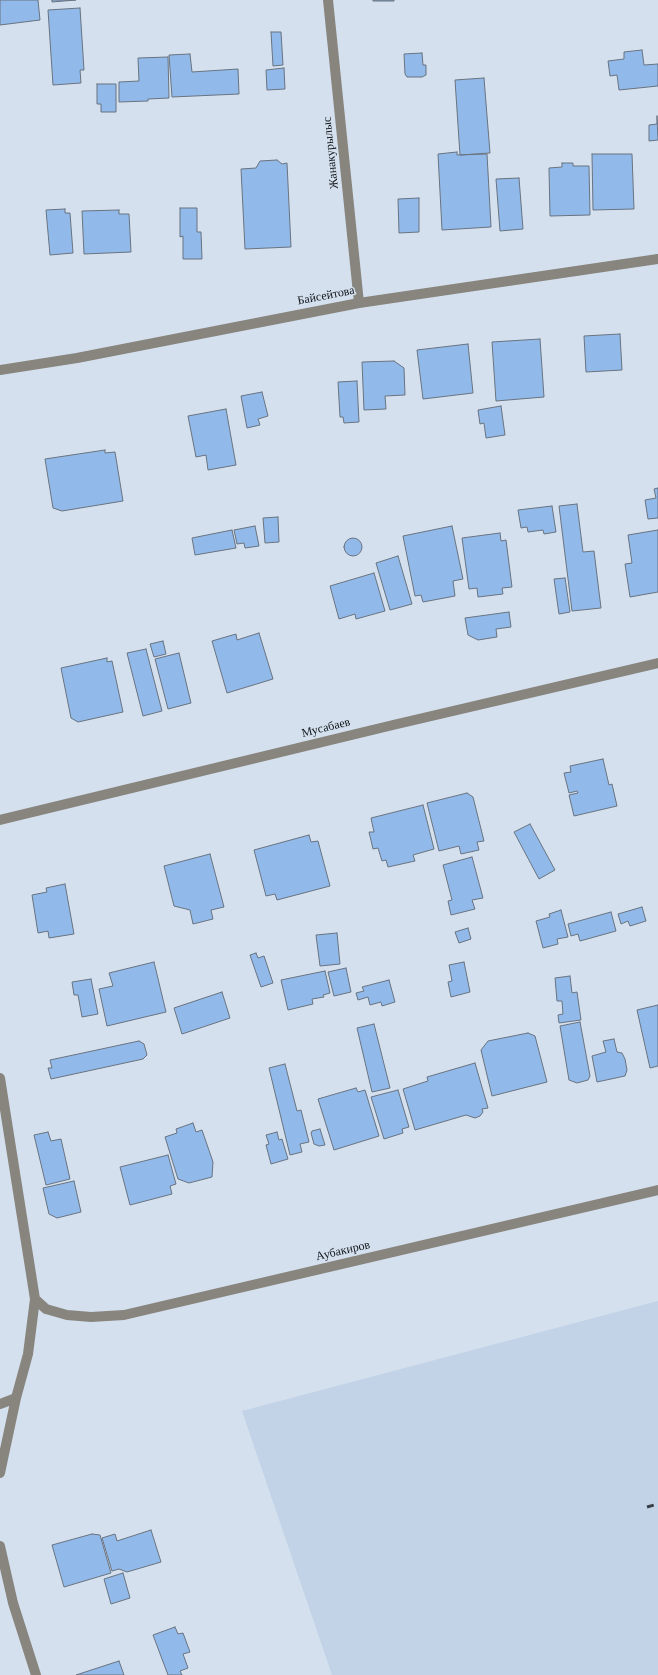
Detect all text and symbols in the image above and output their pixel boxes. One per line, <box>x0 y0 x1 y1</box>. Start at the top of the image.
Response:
street label: Жанакурылыс <box>320 116 342 190</box>
street label: Байсейтова <box>296 283 356 309</box>
street label: Мусабаев <box>300 715 352 741</box>
street label: Аубакиров <box>314 1238 372 1264</box>

